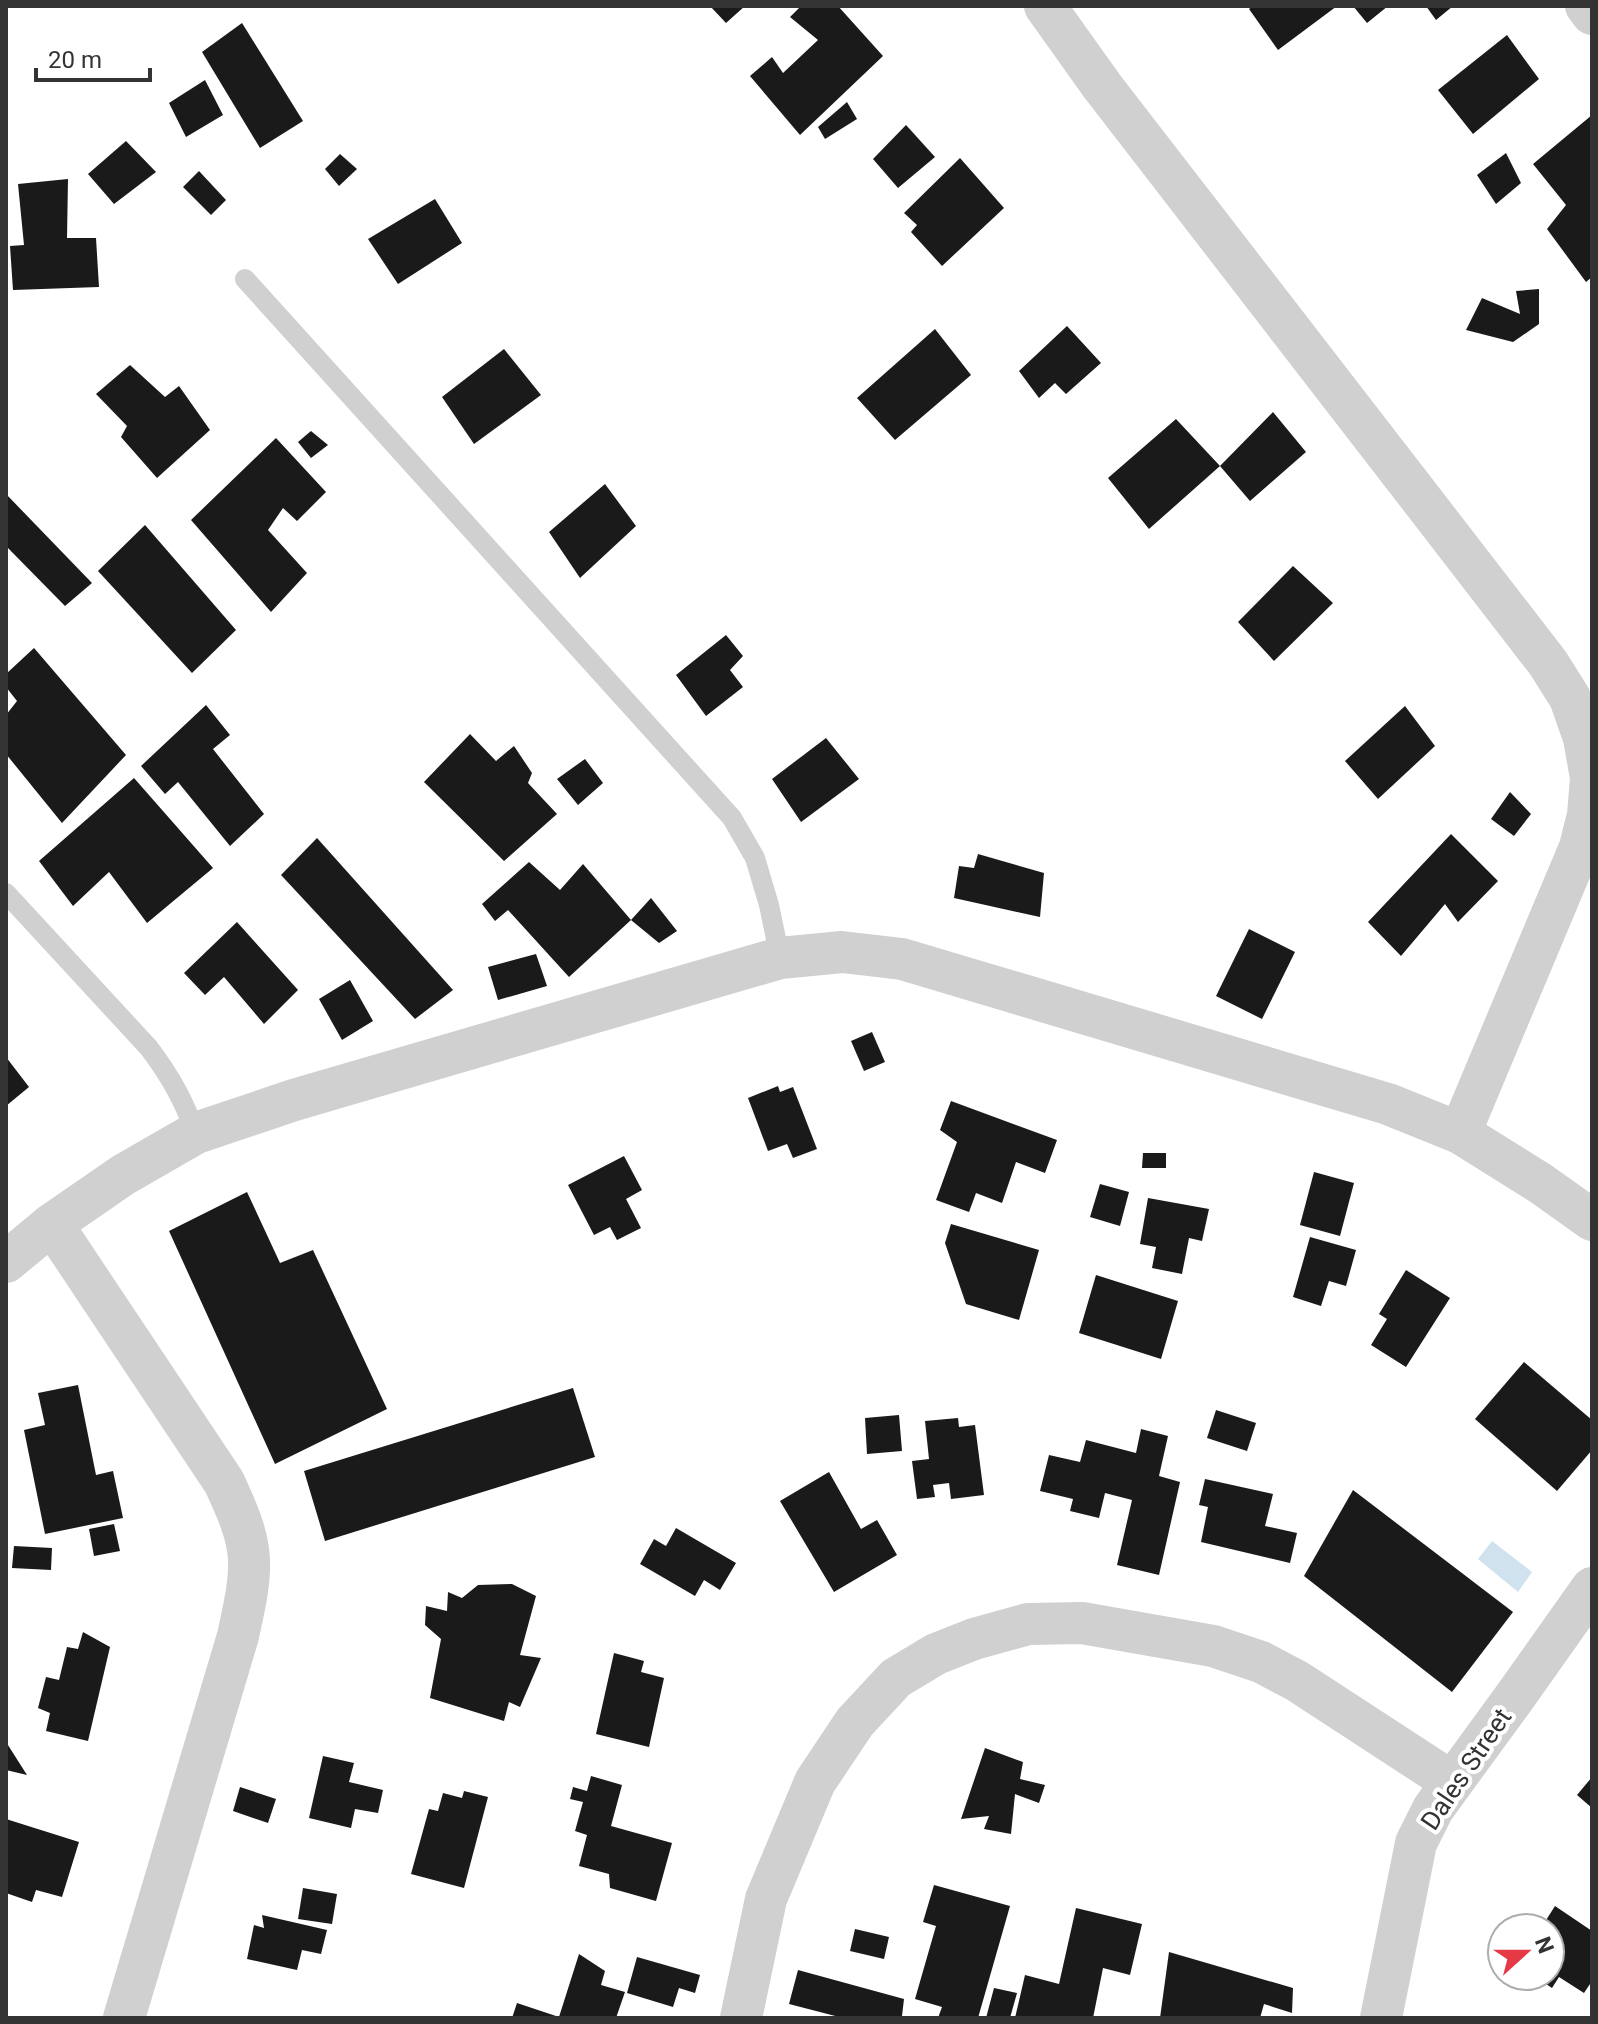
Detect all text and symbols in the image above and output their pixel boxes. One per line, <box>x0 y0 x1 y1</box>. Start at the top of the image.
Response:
scale bar <box>36 32 150 82</box>
text: 20 m <box>48 46 102 74</box>
street label: Dales Street <box>1414 1703 1518 1835</box>
north arrow <box>1486 1912 1566 1992</box>
text: N <box>1530 1933 1559 1957</box>

